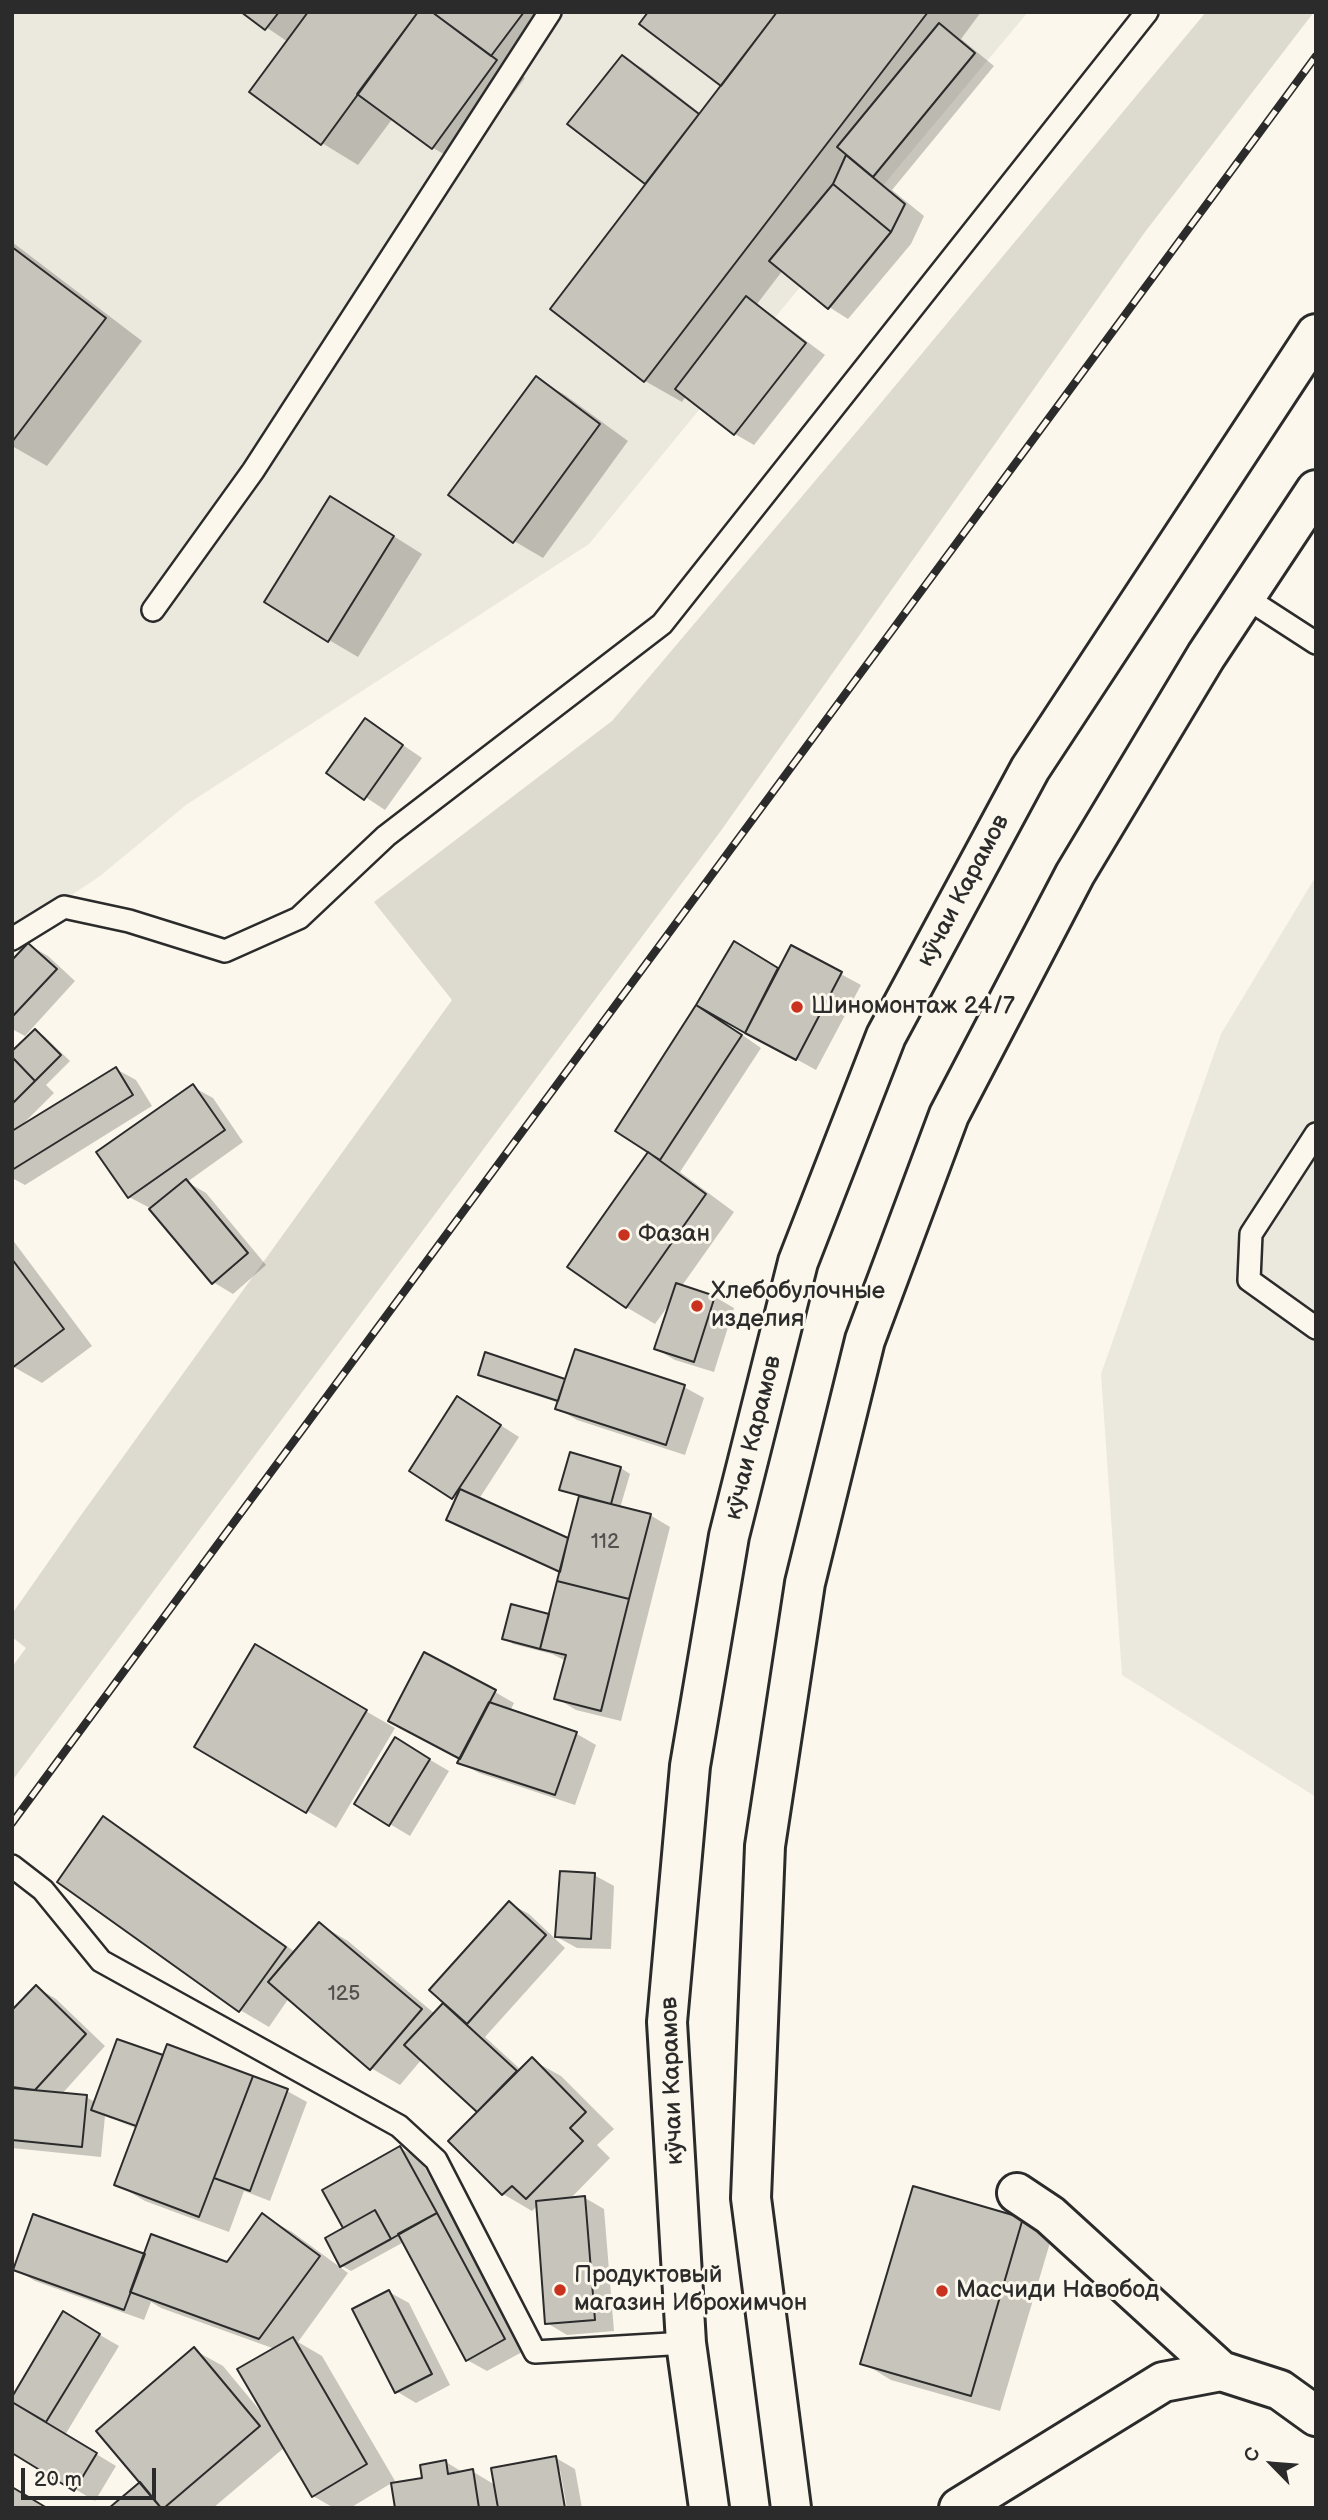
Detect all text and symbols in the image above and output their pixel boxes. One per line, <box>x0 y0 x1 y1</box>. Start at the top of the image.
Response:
street label: кӯчаи Карамов <box>912 810 1016 972</box>
place label: Шиномонтаж 24/7 <box>811 993 1015 1021</box>
marker: Шиномонтаж 24/7 <box>789 999 805 1015</box>
place label: Фазан <box>638 1221 710 1249</box>
marker: Фазан <box>616 1227 632 1243</box>
place label: Хлебобулочные изделия <box>711 1278 885 1334</box>
marker: Хлебобулочные изделия <box>689 1298 705 1314</box>
street label: кӯчаи Карамов <box>720 1353 788 1523</box>
house number: 112 <box>591 1530 619 1556</box>
house number: 125 <box>328 1982 360 2008</box>
street label: кӯчаи Карамов <box>656 1996 690 2166</box>
place label: Продуктовый магазин Иброхимчон <box>574 2262 807 2318</box>
place label: Масчиди Навобод <box>956 2277 1159 2305</box>
marker: Продуктовый магазин Иброхимчон <box>552 2282 568 2298</box>
marker: Масчиди Навобод <box>934 2283 950 2299</box>
north arrow <box>1237 2429 1307 2499</box>
text: С <box>1239 2444 1266 2466</box>
scale bar <box>24 2454 159 2498</box>
text: 20 m <box>34 2467 82 2492</box>

